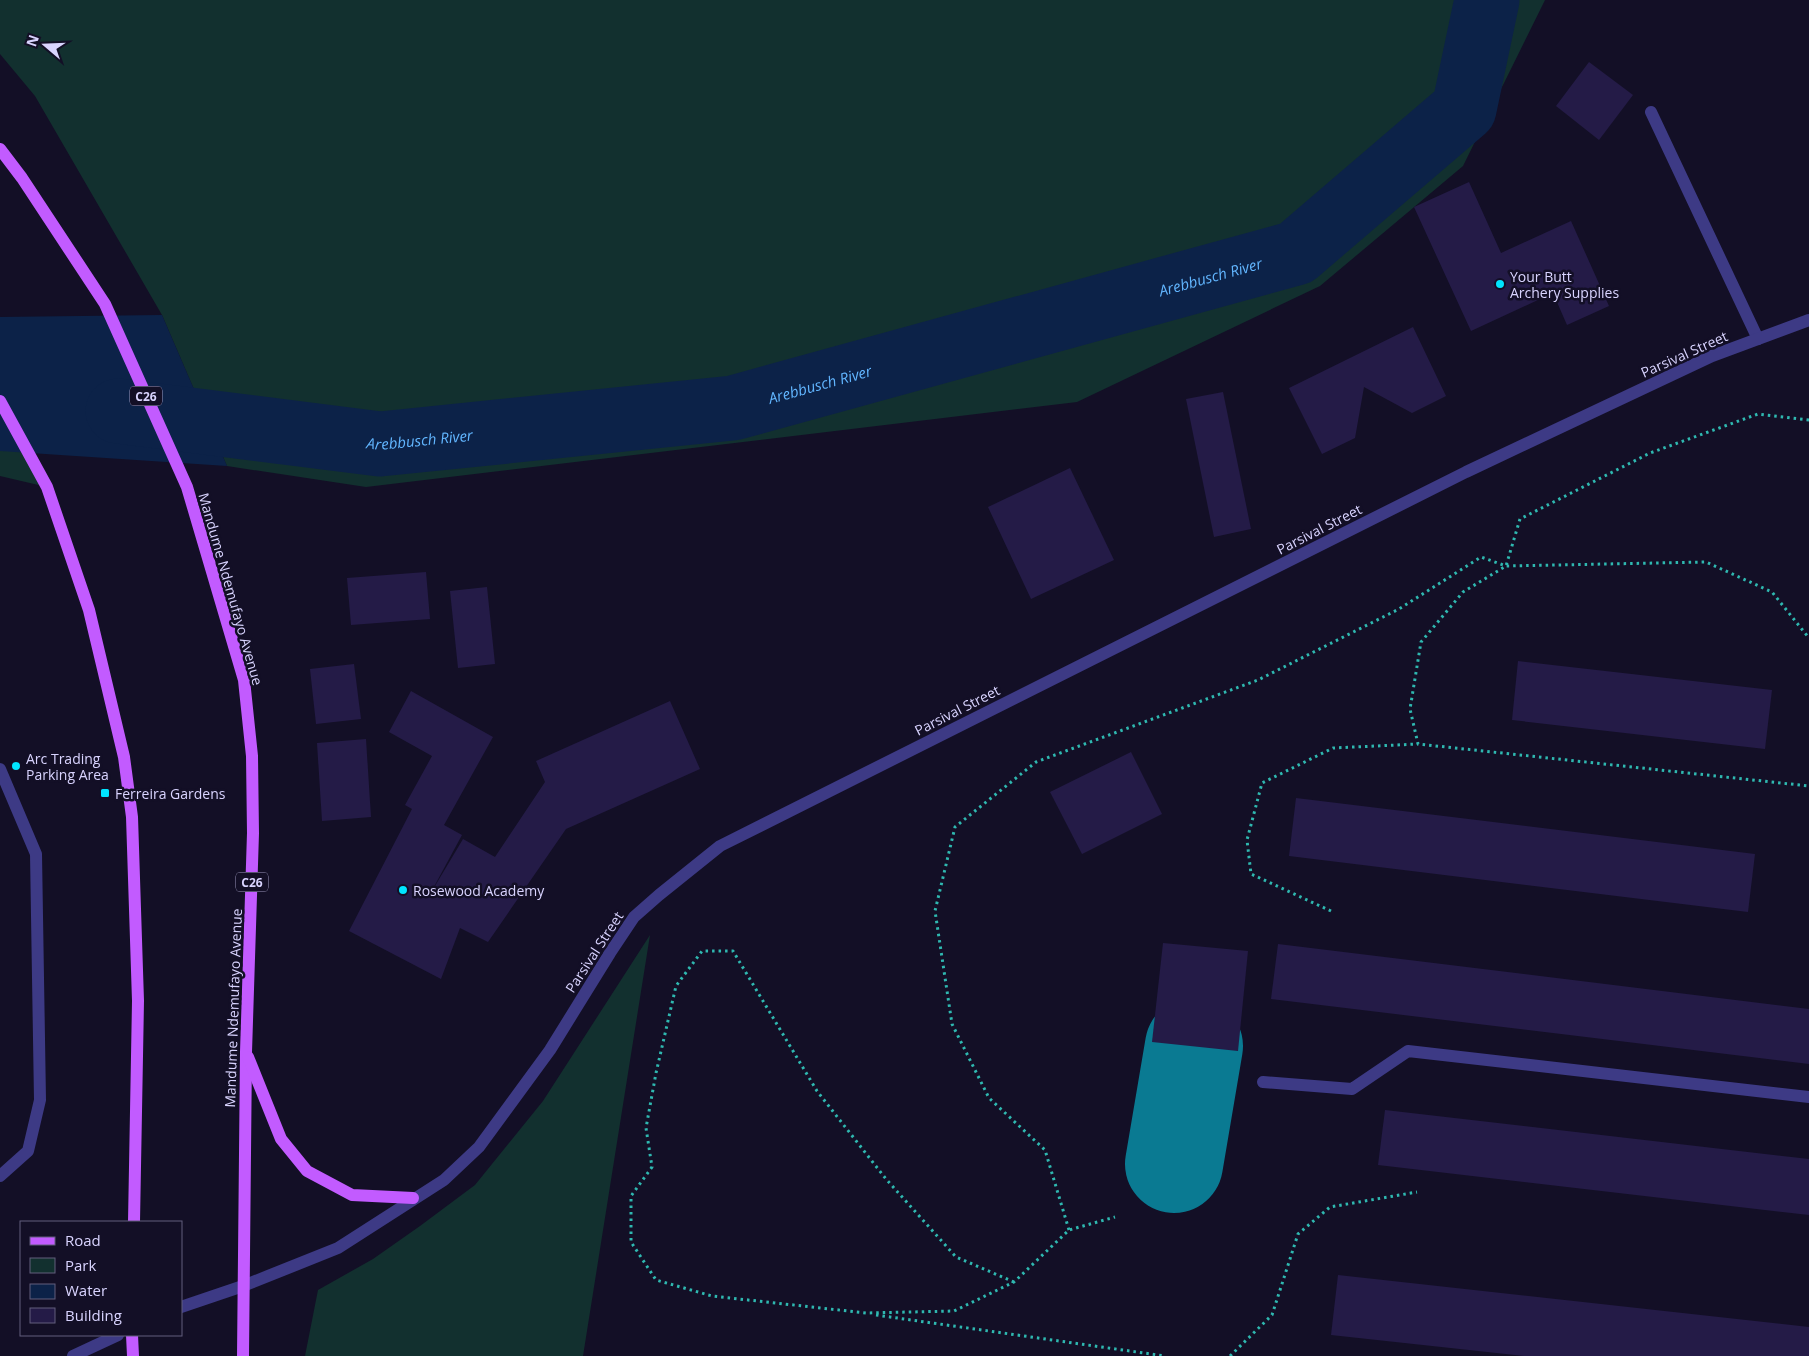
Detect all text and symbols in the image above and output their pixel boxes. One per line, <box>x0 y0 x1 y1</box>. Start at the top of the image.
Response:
north arrow <box>20 20 70 70</box>
text: N <box>21 32 43 49</box>
water label: Arebbusch River <box>1155 253 1265 301</box>
place label: Your Butt Archery Supplies <box>1510 267 1619 302</box>
marker: Your Butt Archery Supplies <box>1494 278 1506 290</box>
street label: Parsival Street <box>1638 326 1730 382</box>
water label: Arebbusch River <box>765 360 875 408</box>
road number: C26 <box>130 386 162 406</box>
water label: Arebbusch River <box>365 424 475 454</box>
street label: Mandume Ndemufayo Avenue <box>194 491 268 688</box>
street label: Parsival Street <box>1273 499 1365 559</box>
street label: Parsival Street <box>911 680 1003 740</box>
place label: Arc Trading Parking Area <box>26 749 109 784</box>
marker: Arc Trading Parking Area <box>10 760 22 772</box>
place label: Ferreira Gardens <box>115 784 226 803</box>
marker: Ferreira Gardens <box>99 787 111 799</box>
road number: C26 <box>236 872 268 892</box>
place label: Rosewood Academy <box>413 881 545 900</box>
marker: Rosewood Academy <box>397 884 409 896</box>
street label: Mandume Ndemufayo Avenue <box>220 908 246 1108</box>
street label: Parsival Street <box>561 908 627 996</box>
legend <box>20 1221 182 1336</box>
text: Road <box>65 1230 101 1250</box>
text: Park <box>65 1255 96 1275</box>
text: Water <box>65 1280 107 1300</box>
text: Building <box>65 1305 122 1325</box>

